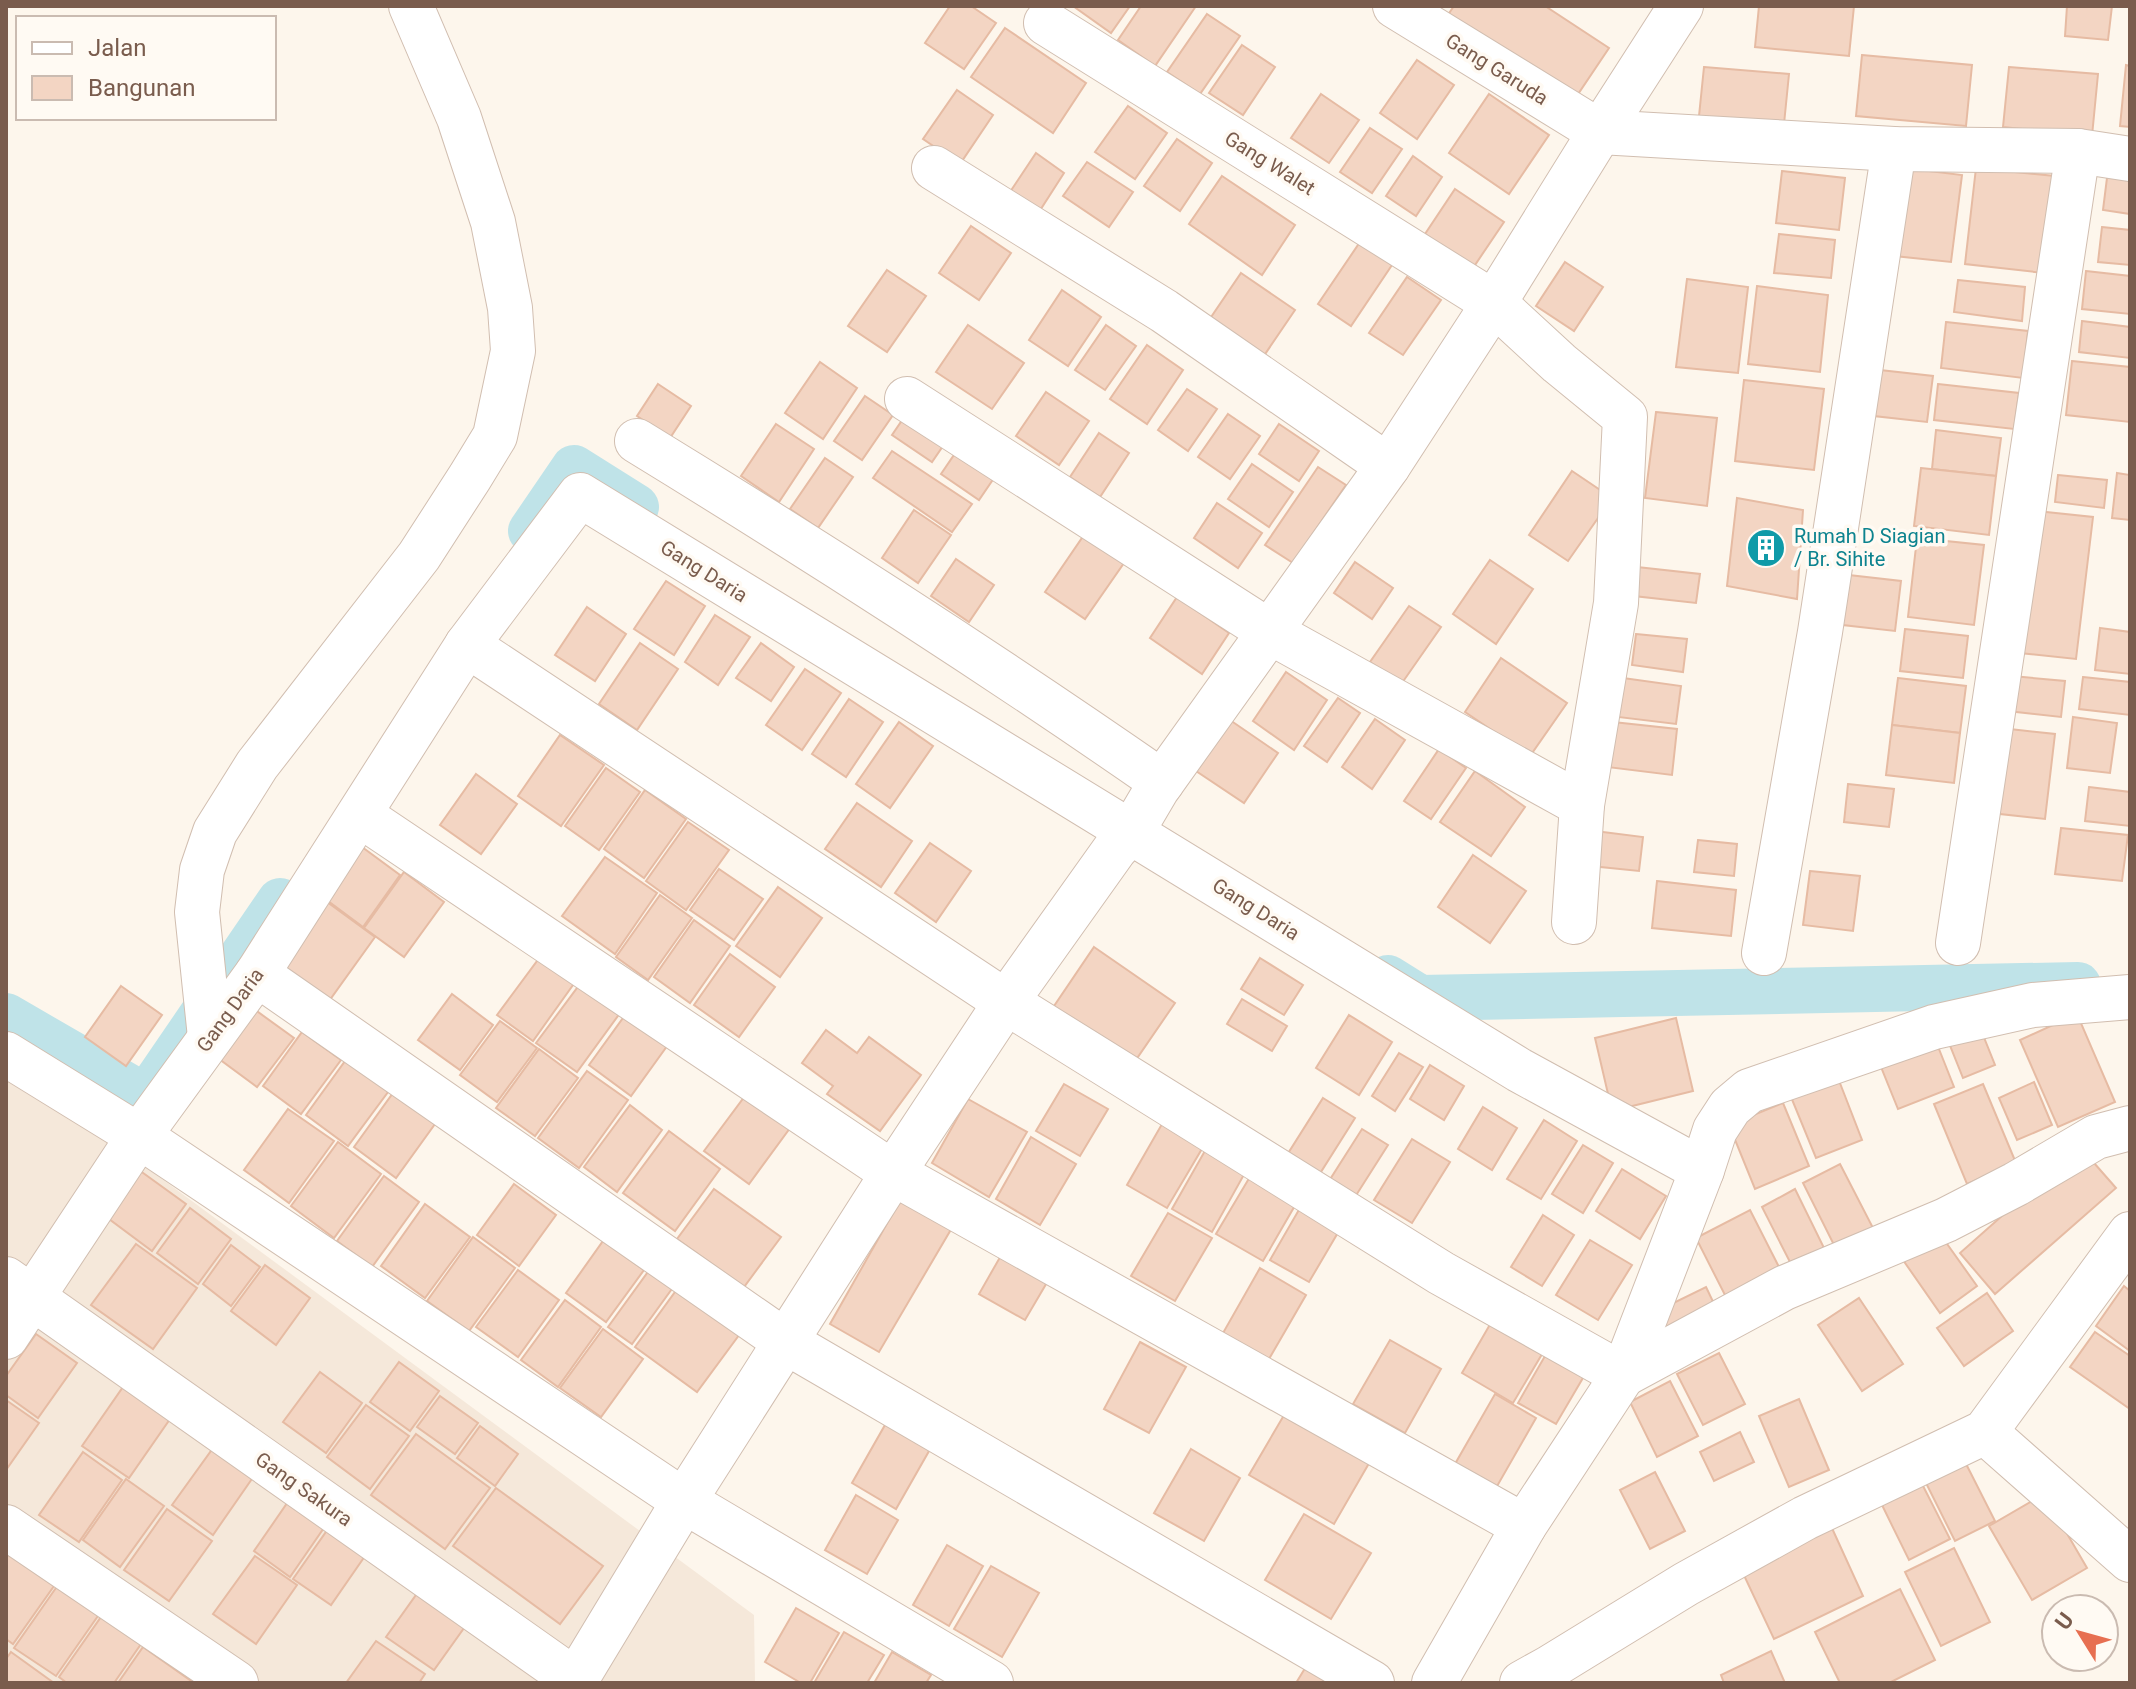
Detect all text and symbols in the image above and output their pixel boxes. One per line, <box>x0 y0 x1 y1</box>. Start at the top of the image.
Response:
legend <box>16 16 276 120</box>
street label: Gang Garuda <box>1441 28 1553 110</box>
text: Jalan <box>88 34 146 62</box>
text: Bangunan <box>88 74 196 102</box>
street label: Gang Walet <box>1220 126 1320 200</box>
place label: Rumah D Siagian / Br. Sihite <box>1794 524 1945 571</box>
building icon: Rumah D Siagian / Br. Sihite <box>1745 527 1787 569</box>
street label: Gang Daria <box>656 535 752 607</box>
street label: Gang Daria <box>1208 873 1304 945</box>
street label: Gang Daria <box>191 963 269 1057</box>
street label: Gang Sakura <box>251 1447 357 1531</box>
north arrow <box>2040 1593 2120 1673</box>
text: U <box>2050 1608 2079 1635</box>

